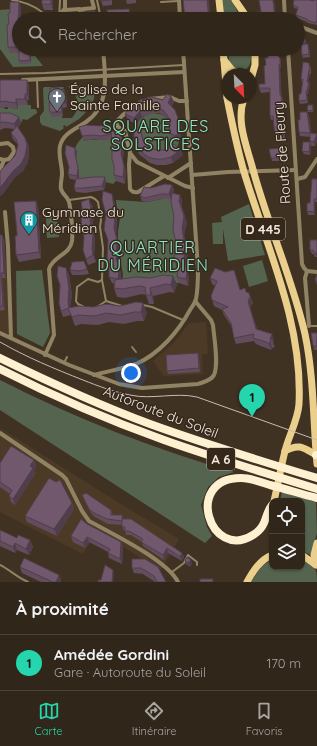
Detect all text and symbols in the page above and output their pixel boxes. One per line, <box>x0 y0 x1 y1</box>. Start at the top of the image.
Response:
search box <box>12 12 305 56</box>
icon: search <box>26 23 48 45</box>
text: Rechercher <box>58 25 137 44</box>
north arrow <box>221 68 257 104</box>
place label: Église de la Sainte Famille <box>70 80 160 114</box>
church icon: Église de la Sainte Famille <box>47 87 67 112</box>
street label: Route de Fleury <box>269 101 295 205</box>
district label: SQUARE DES SOLSTICES <box>103 116 209 154</box>
place label: Gymnase du Méridien <box>42 203 124 237</box>
building icon: Gymnase du Méridien <box>19 210 39 235</box>
road number: D 445 <box>241 218 285 240</box>
district label: QUARTIER DU MÉRIDIEN <box>97 237 209 275</box>
your location <box>121 363 141 383</box>
street label: Autoroute du Soleil <box>101 382 221 442</box>
pin: 1 <box>239 384 265 417</box>
road number: A 6 <box>207 448 235 470</box>
map controls <box>269 498 305 570</box>
button: locate <box>269 498 305 534</box>
button: layers <box>269 534 305 570</box>
text: À proximité <box>16 598 109 619</box>
text: Amédée Gordini <box>54 645 169 664</box>
text: 1 <box>26 655 32 671</box>
text: 170 m <box>266 655 301 671</box>
text: Gare · Autoroute du Soleil <box>54 664 206 680</box>
tab: Carte <box>35 700 63 738</box>
tab: Itinéraire <box>132 700 177 738</box>
tab: Favoris <box>246 700 282 738</box>

